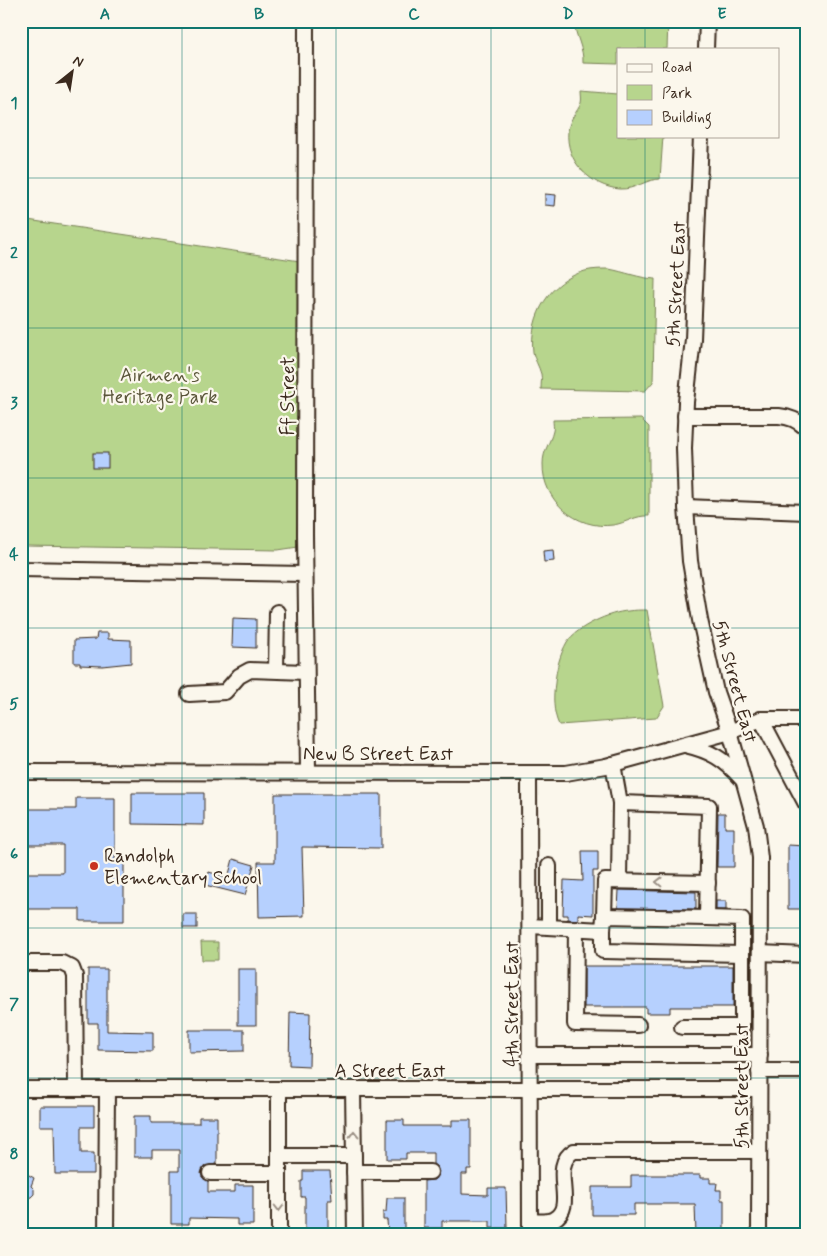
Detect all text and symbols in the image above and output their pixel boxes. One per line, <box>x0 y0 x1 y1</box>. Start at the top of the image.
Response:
text: A <box>100 4 110 25</box>
text: B <box>254 4 264 25</box>
text: C <box>408 4 420 25</box>
text: D <box>562 4 574 25</box>
text: E <box>717 4 727 25</box>
north arrow <box>48 48 98 98</box>
legend <box>617 48 780 138</box>
text: N <box>69 51 87 72</box>
text: Road <box>662 58 692 78</box>
text: Park <box>662 84 692 104</box>
text: 1 <box>10 93 18 114</box>
text: Building <box>662 108 712 129</box>
street label: 5th Street East <box>661 221 692 348</box>
text: 2 <box>10 243 18 264</box>
street label: Ff Street <box>276 356 301 435</box>
park label: Airmen's Heritage Park <box>102 363 218 411</box>
text: 3 <box>10 393 18 414</box>
text: 4 <box>9 544 19 565</box>
street label: 5th Street East <box>706 617 763 745</box>
text: 5 <box>9 694 19 715</box>
street label: New B Street East <box>303 742 453 767</box>
text: 6 <box>10 844 18 865</box>
place label: Randolph Elementary School <box>104 844 262 891</box>
marker: Randolph Elementary School <box>88 860 100 872</box>
one-way arrow <box>655 877 662 887</box>
street label: 4th Street East <box>500 941 525 1067</box>
text: 7 <box>9 994 19 1015</box>
street label: 5th Street East <box>730 1023 755 1149</box>
street label: A Street East <box>335 1059 445 1084</box>
one-way arrow <box>349 1129 359 1137</box>
text: 8 <box>9 1144 19 1165</box>
one-way arrow <box>274 1204 284 1212</box>

